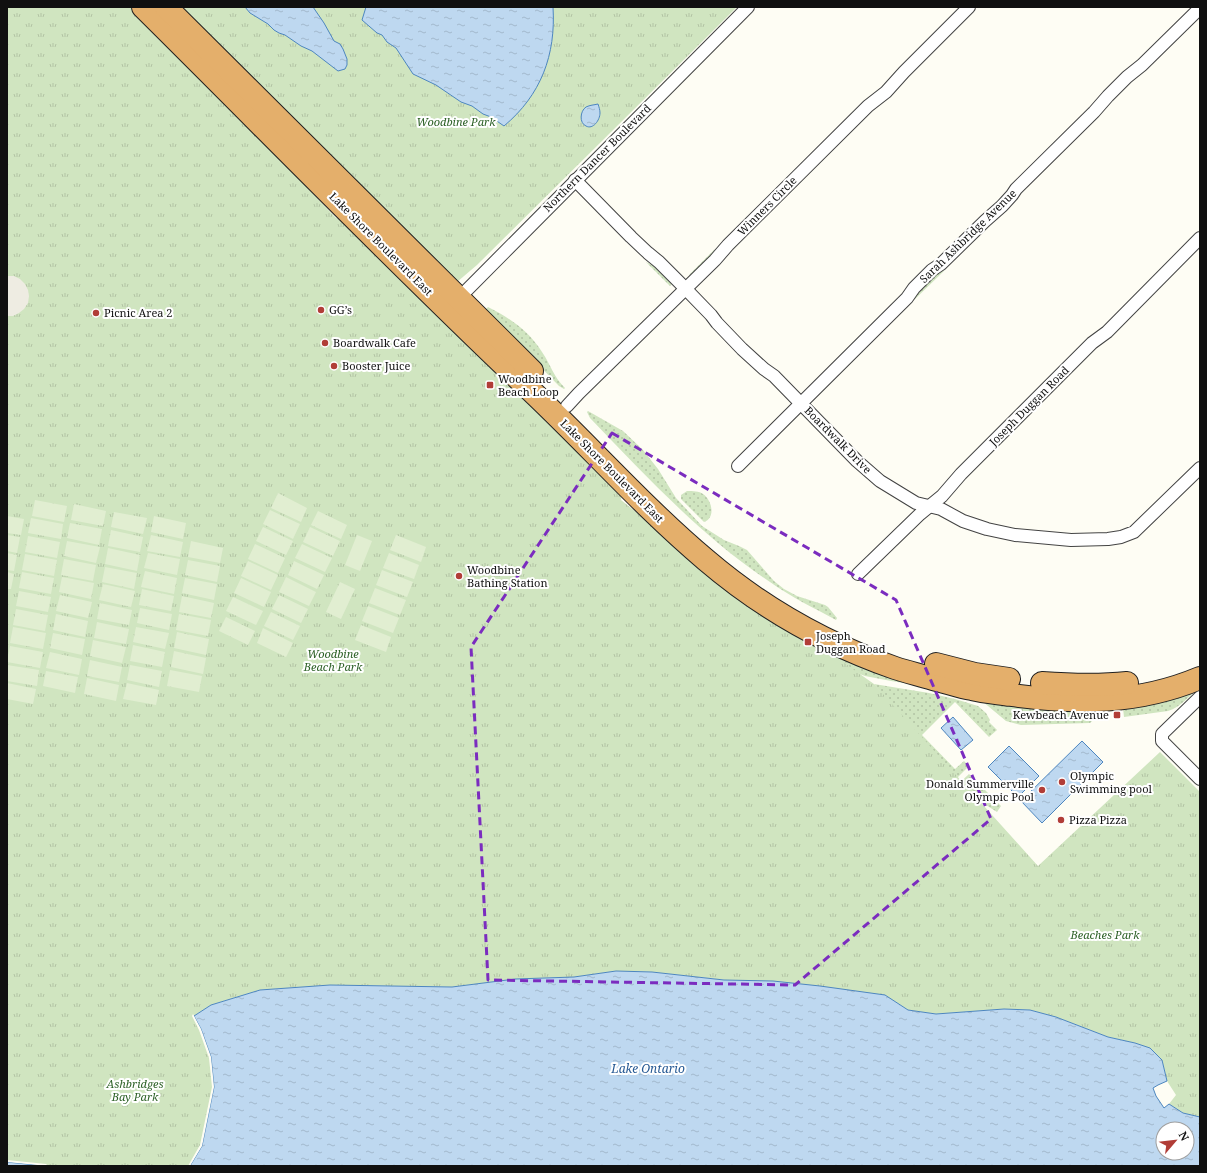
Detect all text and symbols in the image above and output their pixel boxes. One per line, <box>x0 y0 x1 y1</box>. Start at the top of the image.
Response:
street label: Northern Dancer Boulevard <box>539 100 654 215</box>
park label: Woodbine Park <box>417 114 496 129</box>
street label: Winners Circle <box>734 173 800 239</box>
street label: Sarah Ashbridge Avenue <box>916 185 1019 286</box>
street label: Lake Shore Boulevard East <box>326 189 436 299</box>
place label: GG’s <box>329 302 352 317</box>
place label: Picnic Area 2 <box>104 305 173 320</box>
marker: GG’s <box>316 305 326 315</box>
marker: Picnic Area 2 <box>91 308 101 318</box>
place label: Boardwalk Cafe <box>333 335 416 350</box>
marker: Boardwalk Cafe <box>320 338 330 348</box>
place label: Booster Juice <box>342 358 410 373</box>
marker: Booster Juice <box>329 361 339 371</box>
street label: Joseph Duggan Road <box>985 362 1072 450</box>
place label: Woodbine Beach Loop <box>498 371 559 399</box>
marker: Woodbine Beach Loop <box>485 380 495 390</box>
street label: Boardwalk Drive <box>802 403 875 476</box>
street label: Lake Shore Boulevard East <box>557 416 667 526</box>
place label: Woodbine Bathing Station <box>467 562 548 590</box>
marker: Woodbine Bathing Station <box>454 571 464 581</box>
place label: Joseph Duggan Road <box>815 628 886 656</box>
marker: Joseph Duggan Road <box>803 637 813 647</box>
park label: Woodbine Beach Park <box>303 646 363 674</box>
place label: Kewbeach Avenue <box>1013 707 1109 722</box>
marker: Kewbeach Avenue <box>1112 710 1122 720</box>
place label: Olympic Swimming pool <box>1070 768 1153 796</box>
place label: Donald Summerville Olympic Pool <box>926 776 1035 804</box>
marker: Olympic Swimming pool <box>1057 777 1067 787</box>
marker: Donald Summerville Olympic Pool <box>1037 785 1047 795</box>
place label: Pizza Pizza <box>1069 812 1127 827</box>
marker: Pizza Pizza <box>1056 815 1066 825</box>
park label: Beaches Park <box>1070 927 1140 942</box>
water label: Lake Ontario <box>610 1060 685 1077</box>
park label: Ashbridges Bay Park <box>105 1076 164 1104</box>
north arrow <box>1155 1121 1195 1161</box>
text: N <box>1176 1129 1193 1144</box>

